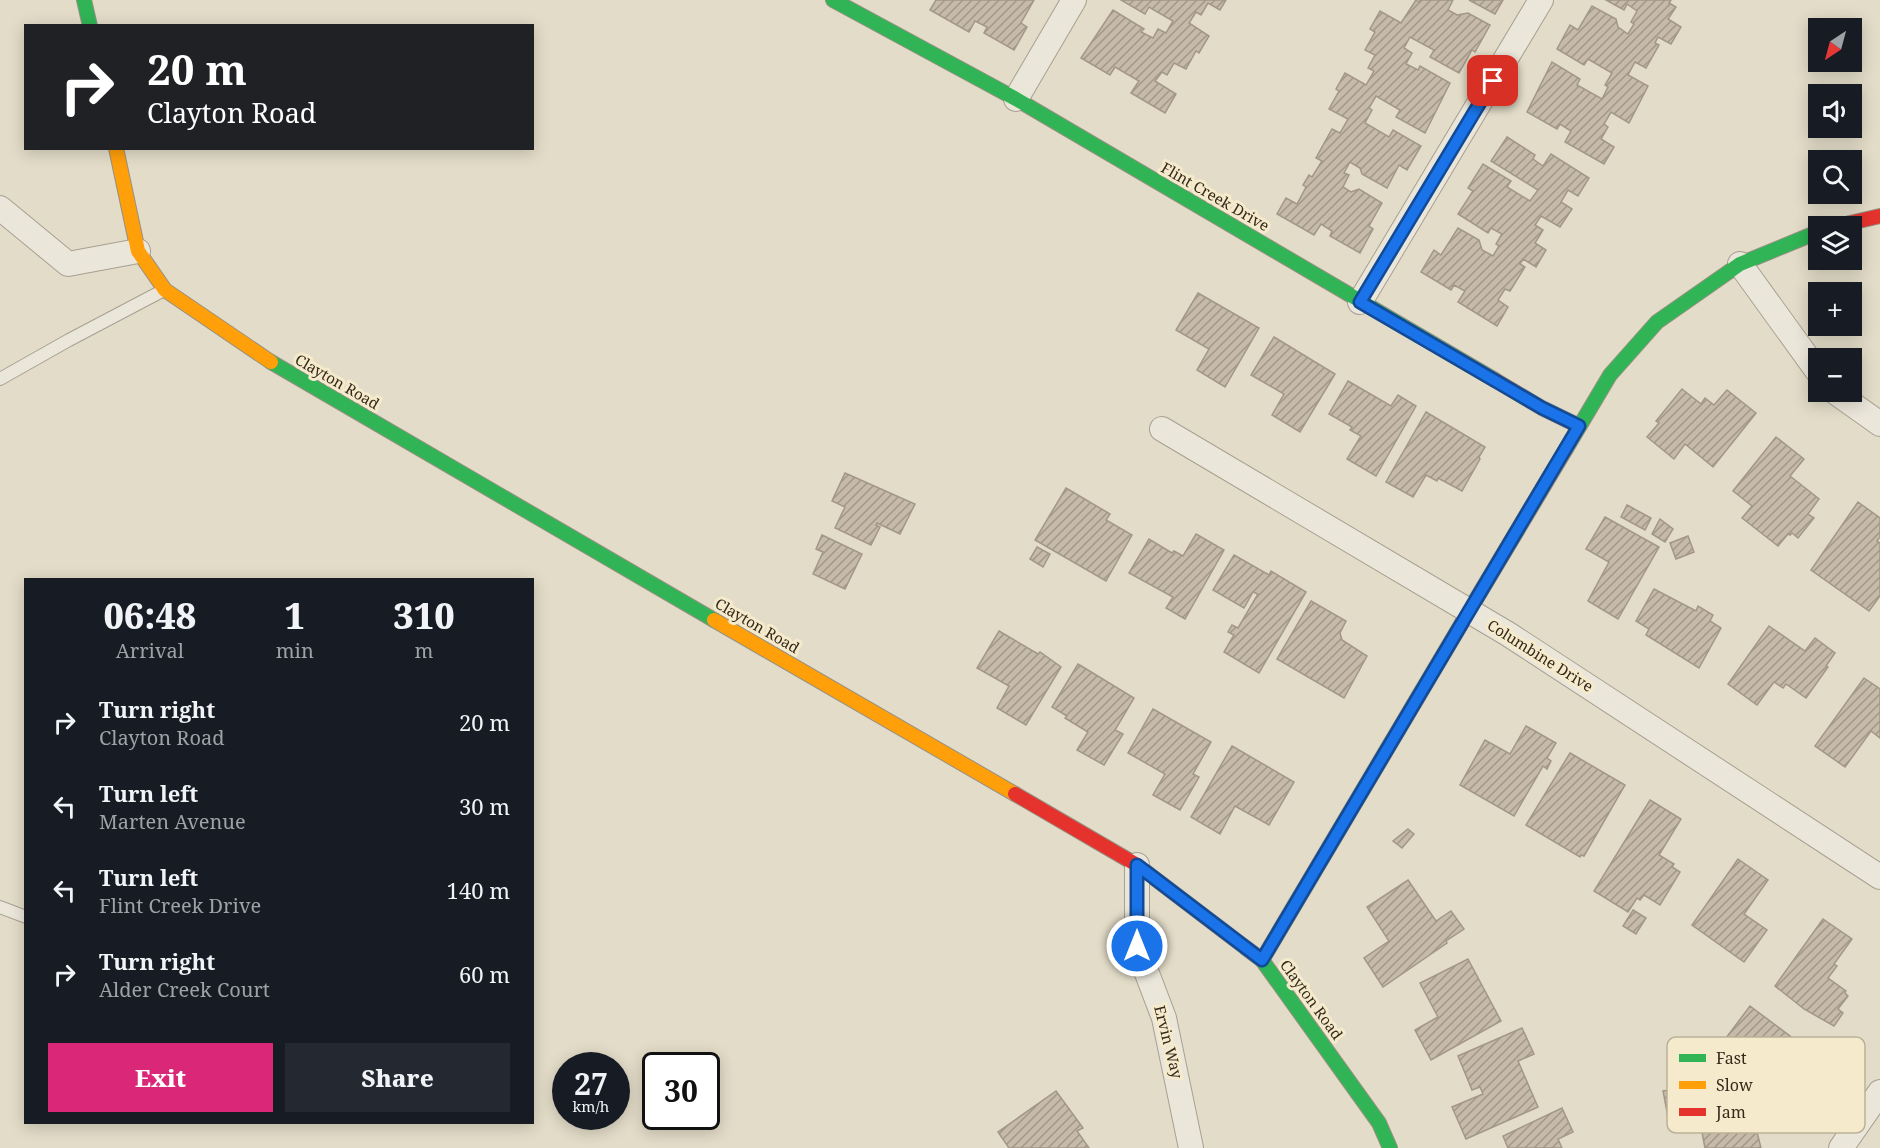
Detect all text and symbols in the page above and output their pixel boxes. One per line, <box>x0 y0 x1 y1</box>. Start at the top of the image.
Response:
north arrow <box>1808 18 1862 72</box>
map controls <box>1808 18 1862 402</box>
text: 20 m <box>147 40 247 97</box>
icon: right <box>48 48 126 126</box>
pin <box>1467 55 1518 106</box>
icon: arrive <box>1476 64 1509 97</box>
button: sound <box>1808 84 1862 138</box>
text: Clayton Road <box>147 94 316 131</box>
button: search <box>1808 150 1862 204</box>
street label: Flint Creek Drive <box>1158 157 1273 235</box>
button: layers <box>1808 216 1862 270</box>
button: + <box>1808 282 1862 336</box>
button: − <box>1808 348 1862 402</box>
street label: Clayton Road <box>292 349 383 413</box>
text: 06:48 <box>103 591 196 640</box>
text: 1 <box>285 591 305 640</box>
text: 310 <box>393 591 455 640</box>
street label: Clayton Road <box>712 593 803 657</box>
street label: Columbine Drive <box>1484 615 1597 696</box>
text: Arrival <box>116 637 184 664</box>
text: min <box>276 637 314 664</box>
text: m <box>415 637 433 664</box>
text: Turn right <box>99 694 215 724</box>
icon: right <box>48 706 81 739</box>
text: 20 m <box>459 707 510 737</box>
text: Clayton Road <box>99 724 225 751</box>
text: Turn left <box>99 778 198 808</box>
icon: left <box>48 790 81 823</box>
text: 30 m <box>459 791 510 821</box>
text: Marten Avenue <box>99 808 246 835</box>
text: Turn left <box>99 862 198 892</box>
icon: left <box>48 874 81 907</box>
text: 140 m <box>447 875 510 905</box>
text: Flint Creek Drive <box>99 892 261 919</box>
position arrow <box>1105 914 1169 978</box>
text: Turn right <box>99 946 215 976</box>
street label: Clayton Road <box>1276 955 1348 1043</box>
icon: right <box>48 958 81 991</box>
text: 60 m <box>459 959 510 989</box>
text: Alder Creek Court <box>99 976 270 1003</box>
street label: Ervin Way <box>1150 1003 1188 1081</box>
legend <box>1667 1037 1865 1133</box>
button: Exit <box>48 1043 273 1112</box>
button: Share <box>285 1043 510 1112</box>
text: Fast <box>1716 1047 1747 1069</box>
speed limit sign: 30 <box>642 1052 720 1130</box>
text: 27 <box>574 1063 608 1104</box>
text: Slow <box>1716 1074 1753 1096</box>
text: km/h <box>573 1096 609 1116</box>
text: Jam <box>1715 1101 1746 1123</box>

